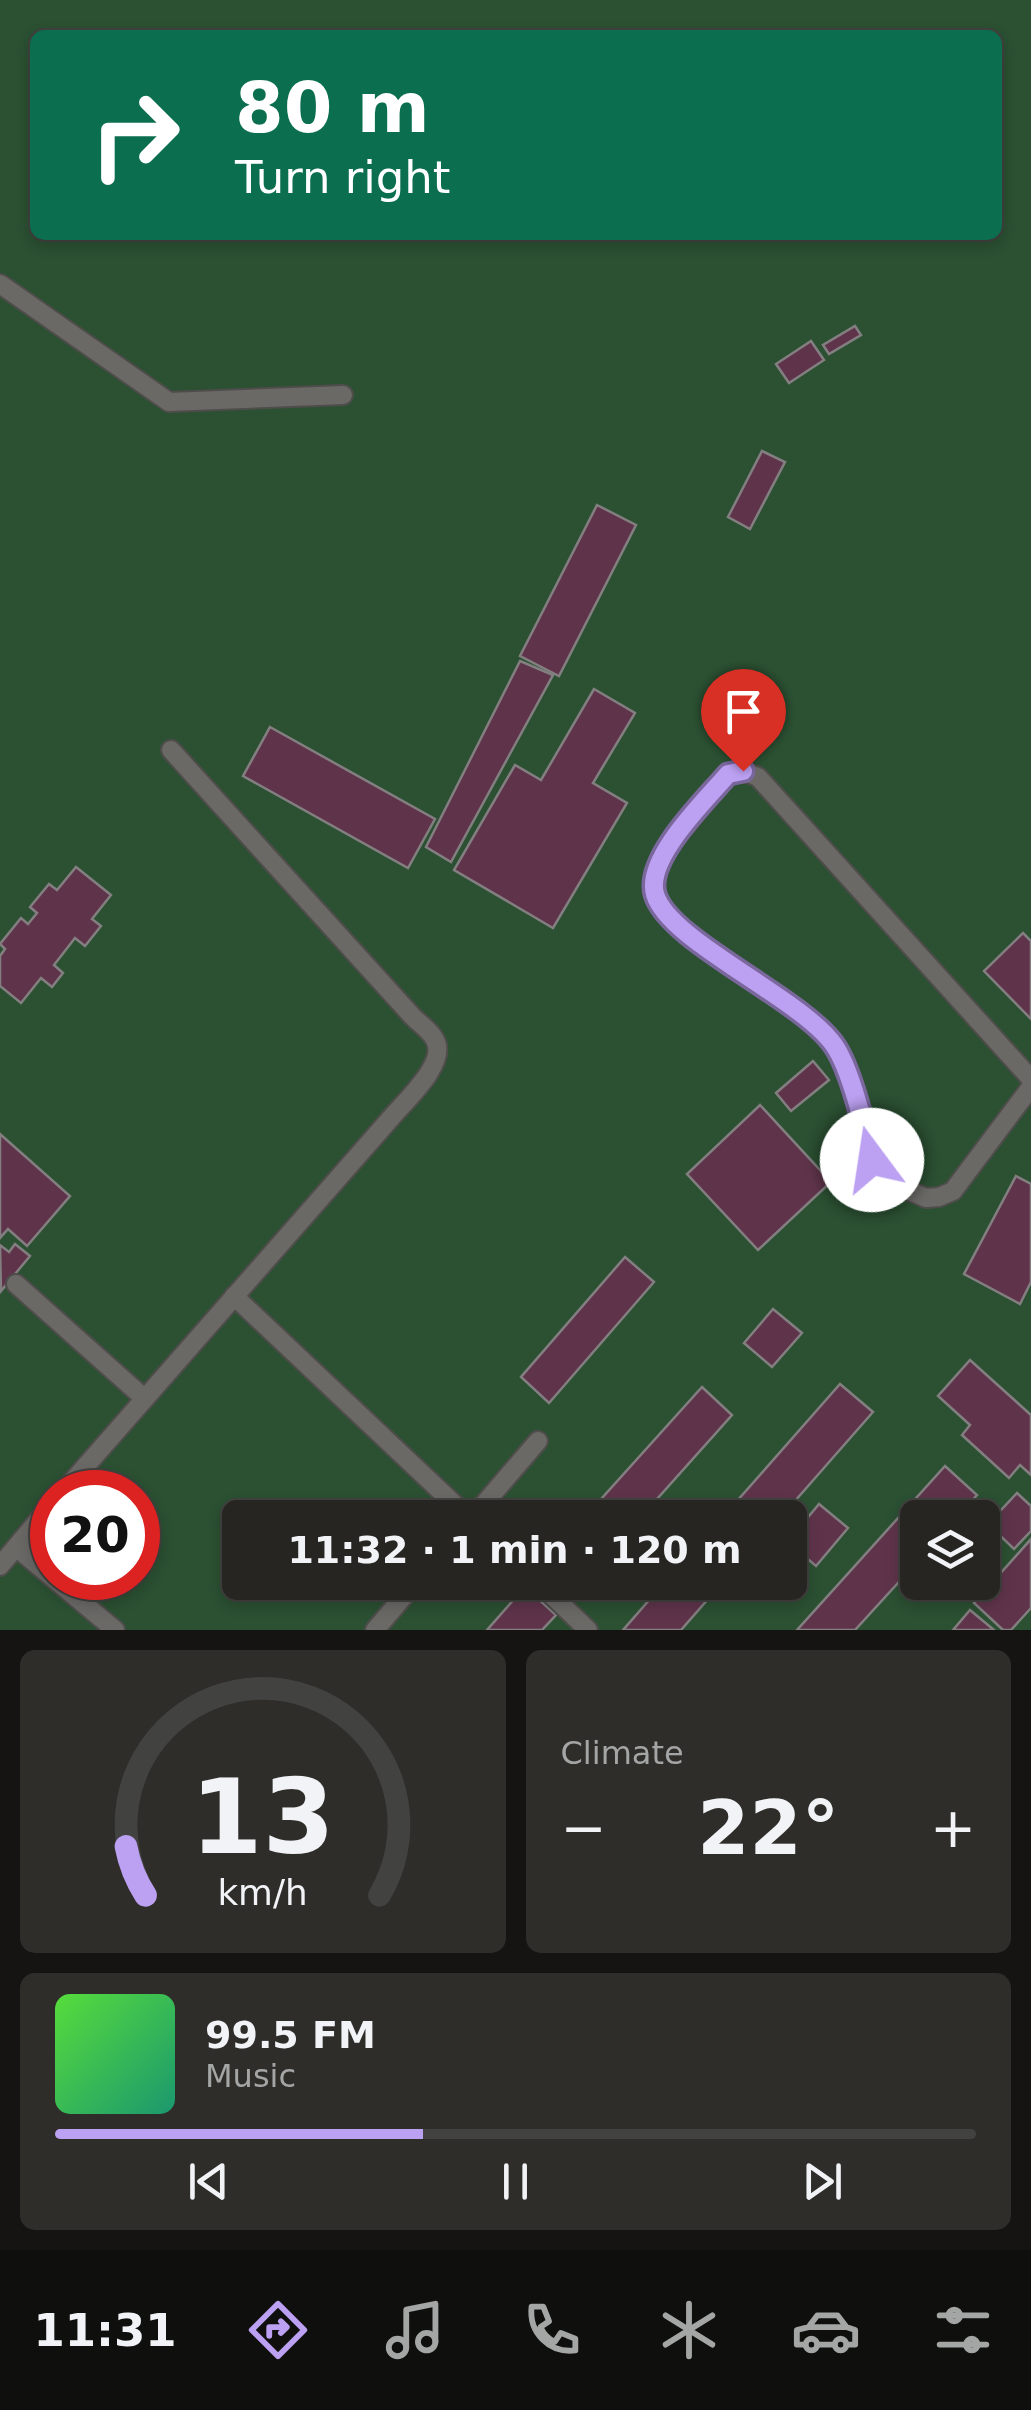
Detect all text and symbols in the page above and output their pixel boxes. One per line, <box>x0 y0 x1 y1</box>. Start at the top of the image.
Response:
text: 80 m <box>235 67 430 149</box>
icon: right <box>70 70 200 200</box>
text: Turn right <box>235 151 450 204</box>
pin <box>701 669 786 772</box>
icon: arrive <box>716 684 771 739</box>
position arrow <box>820 1108 924 1212</box>
speed limit sign: 20 <box>30 1470 160 1600</box>
map controls <box>900 1500 1000 1600</box>
button: layers <box>900 1500 1000 1600</box>
text: 11:32 · 1 min · 120 m <box>287 1528 742 1572</box>
text: Climate <box>561 1734 684 1772</box>
text: 13 <box>190 1756 335 1878</box>
text: 22° <box>697 1784 839 1872</box>
text: − <box>561 1796 607 1860</box>
text: + <box>930 1796 976 1860</box>
text: km/h <box>218 1872 308 1913</box>
text: 99.5 FM <box>205 2013 376 2057</box>
text: Music <box>205 2057 296 2095</box>
icon: previous <box>181 2154 236 2209</box>
icon: pause <box>488 2154 543 2209</box>
icon: next <box>795 2154 850 2209</box>
icon: directions <box>243 2295 313 2365</box>
icon: music <box>380 2295 450 2365</box>
icon: phone <box>517 2295 587 2365</box>
icon: climate <box>654 2295 724 2365</box>
icon: car <box>791 2295 861 2365</box>
icon: filters <box>928 2295 998 2365</box>
text: 11:31 <box>33 2304 177 2357</box>

